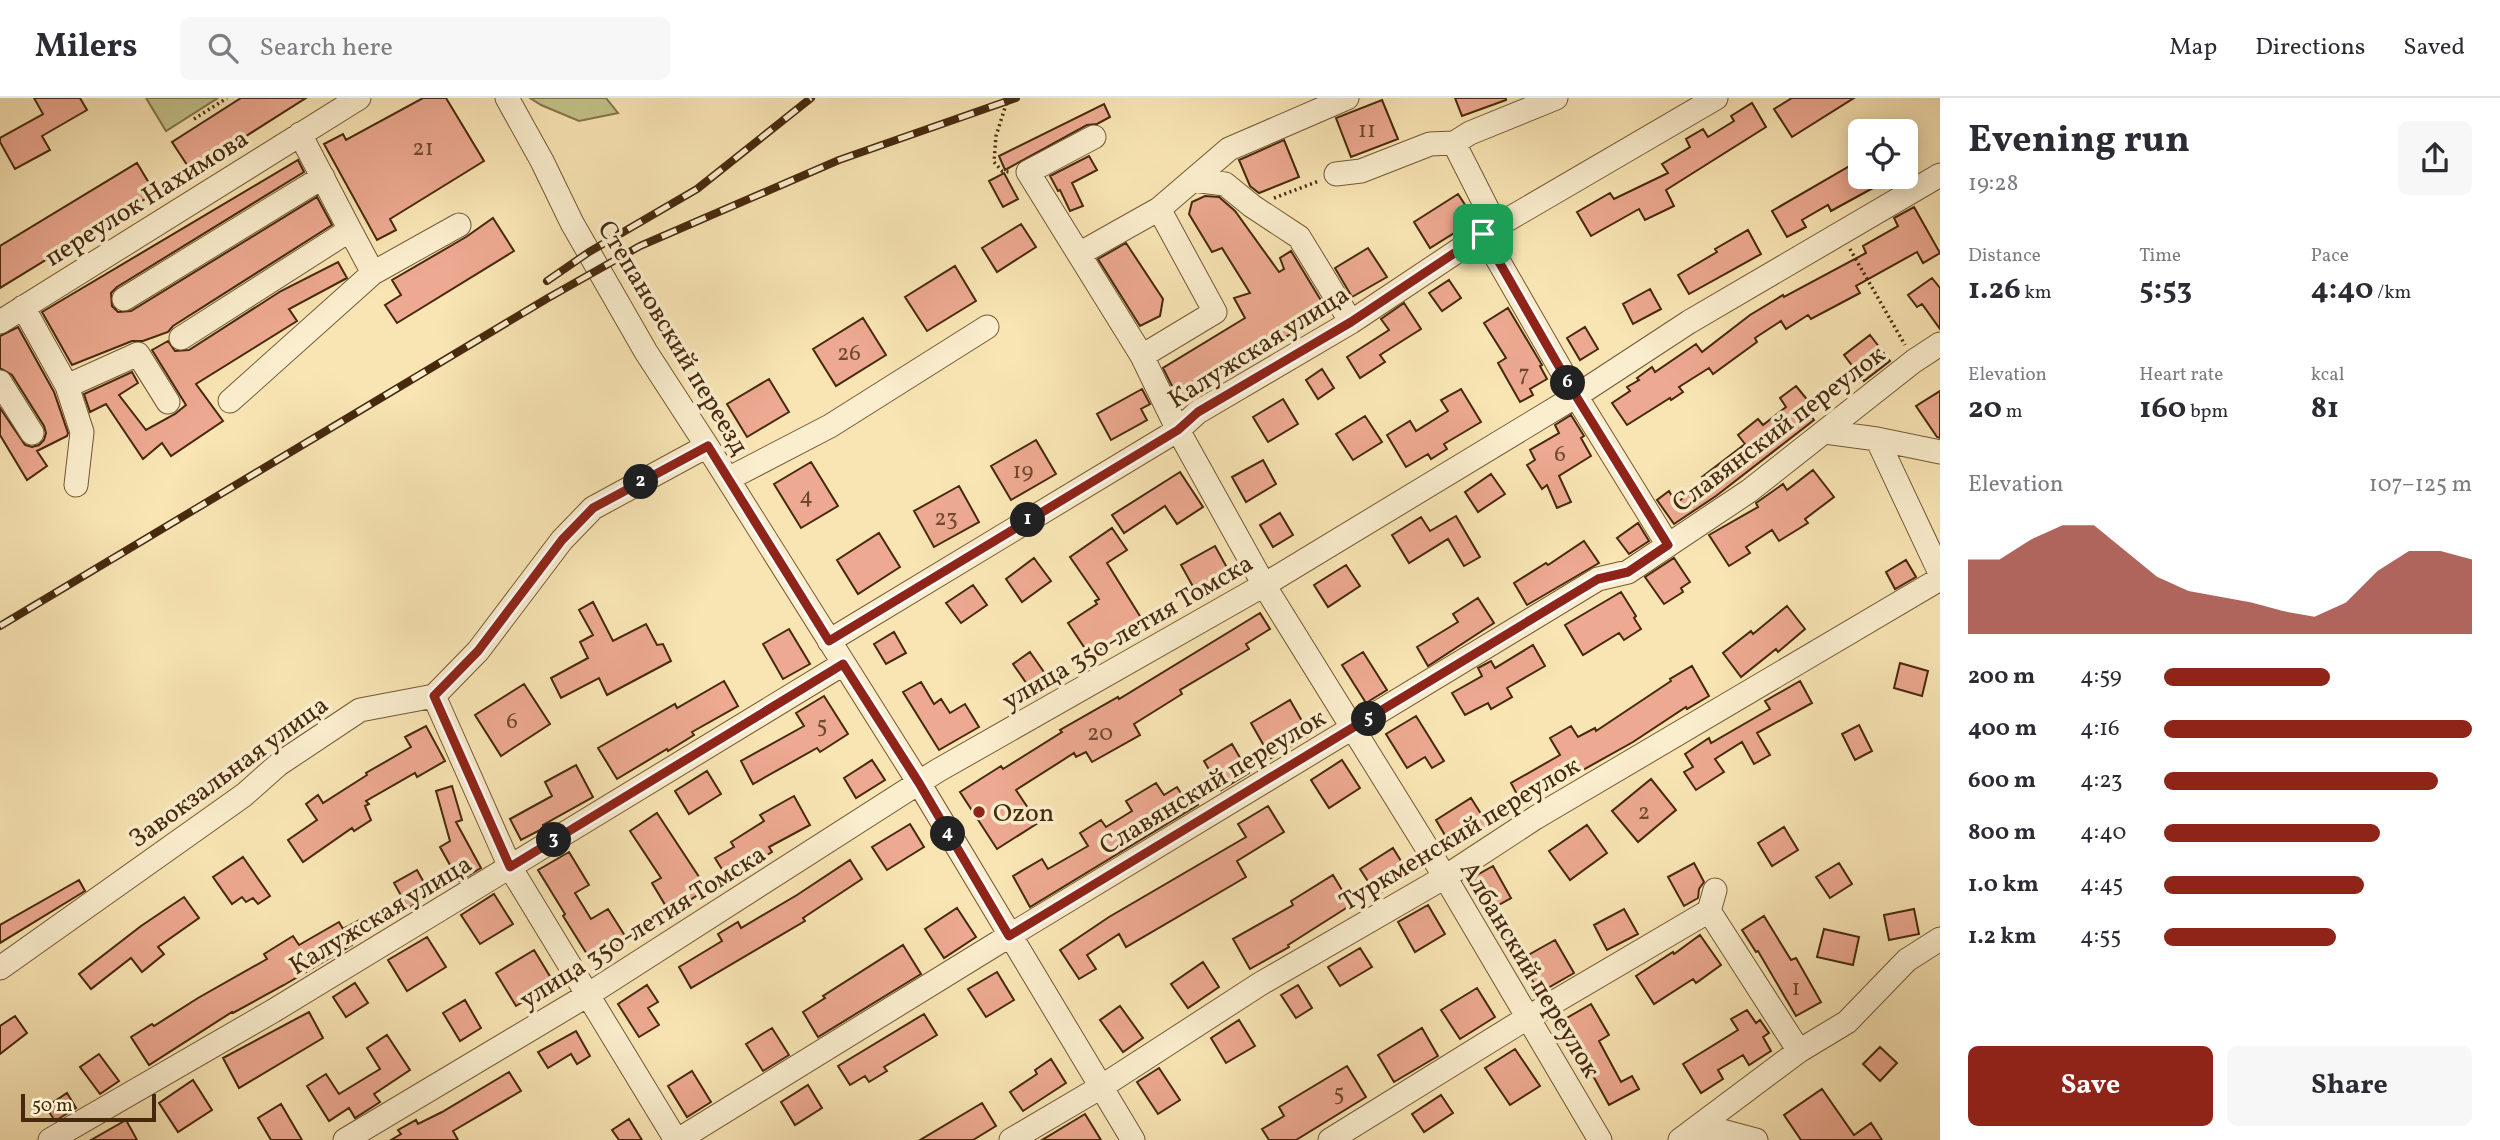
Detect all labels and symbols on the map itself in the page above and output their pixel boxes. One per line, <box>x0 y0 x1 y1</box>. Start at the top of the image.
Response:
house number: 11 <box>1358 115 1376 147</box>
street label: переулок Нахимова <box>38 121 256 276</box>
house number: 21 <box>412 133 434 165</box>
pin <box>1453 204 1513 264</box>
street label: Степановский переезд <box>588 214 757 462</box>
street label: Калужская улица <box>1161 277 1357 418</box>
street label: Славянский переулок <box>1665 337 1893 522</box>
house number: 26 <box>837 338 861 370</box>
house number: 7 <box>1518 359 1530 391</box>
pin: 6 <box>1550 366 1586 400</box>
house number: 6 <box>1554 439 1566 471</box>
house number: 19 <box>1013 456 1033 488</box>
pin: 2 <box>624 464 658 500</box>
house number: 4 <box>799 481 813 513</box>
pin: 1 <box>1010 502 1046 538</box>
house number: 23 <box>934 503 958 535</box>
street label: улица 350-летия Томска <box>996 546 1260 719</box>
street label: Завокзальная улица <box>122 688 336 857</box>
street label: Славянский переулок <box>1093 701 1333 865</box>
pin: 5 <box>1352 702 1386 736</box>
house number: 6 <box>506 706 518 738</box>
house number: 5 <box>816 710 828 742</box>
house number: 20 <box>1087 718 1113 750</box>
street label: Туркменский переулок <box>1333 748 1587 921</box>
place label: Ozon <box>993 796 1054 832</box>
house number: 2 <box>1638 797 1650 829</box>
marker: Ozon <box>971 804 987 820</box>
pin: 4 <box>930 816 965 852</box>
pin: 3 <box>536 822 572 858</box>
street label: улица 350-летия Томска <box>513 837 771 1015</box>
street label: Калужская улица <box>283 847 479 985</box>
street label: Албанский переулок <box>1450 855 1608 1085</box>
house number: 1 <box>1792 973 1800 1005</box>
house number: 5 <box>1333 1078 1345 1110</box>
scale bar <box>21 1091 156 1123</box>

